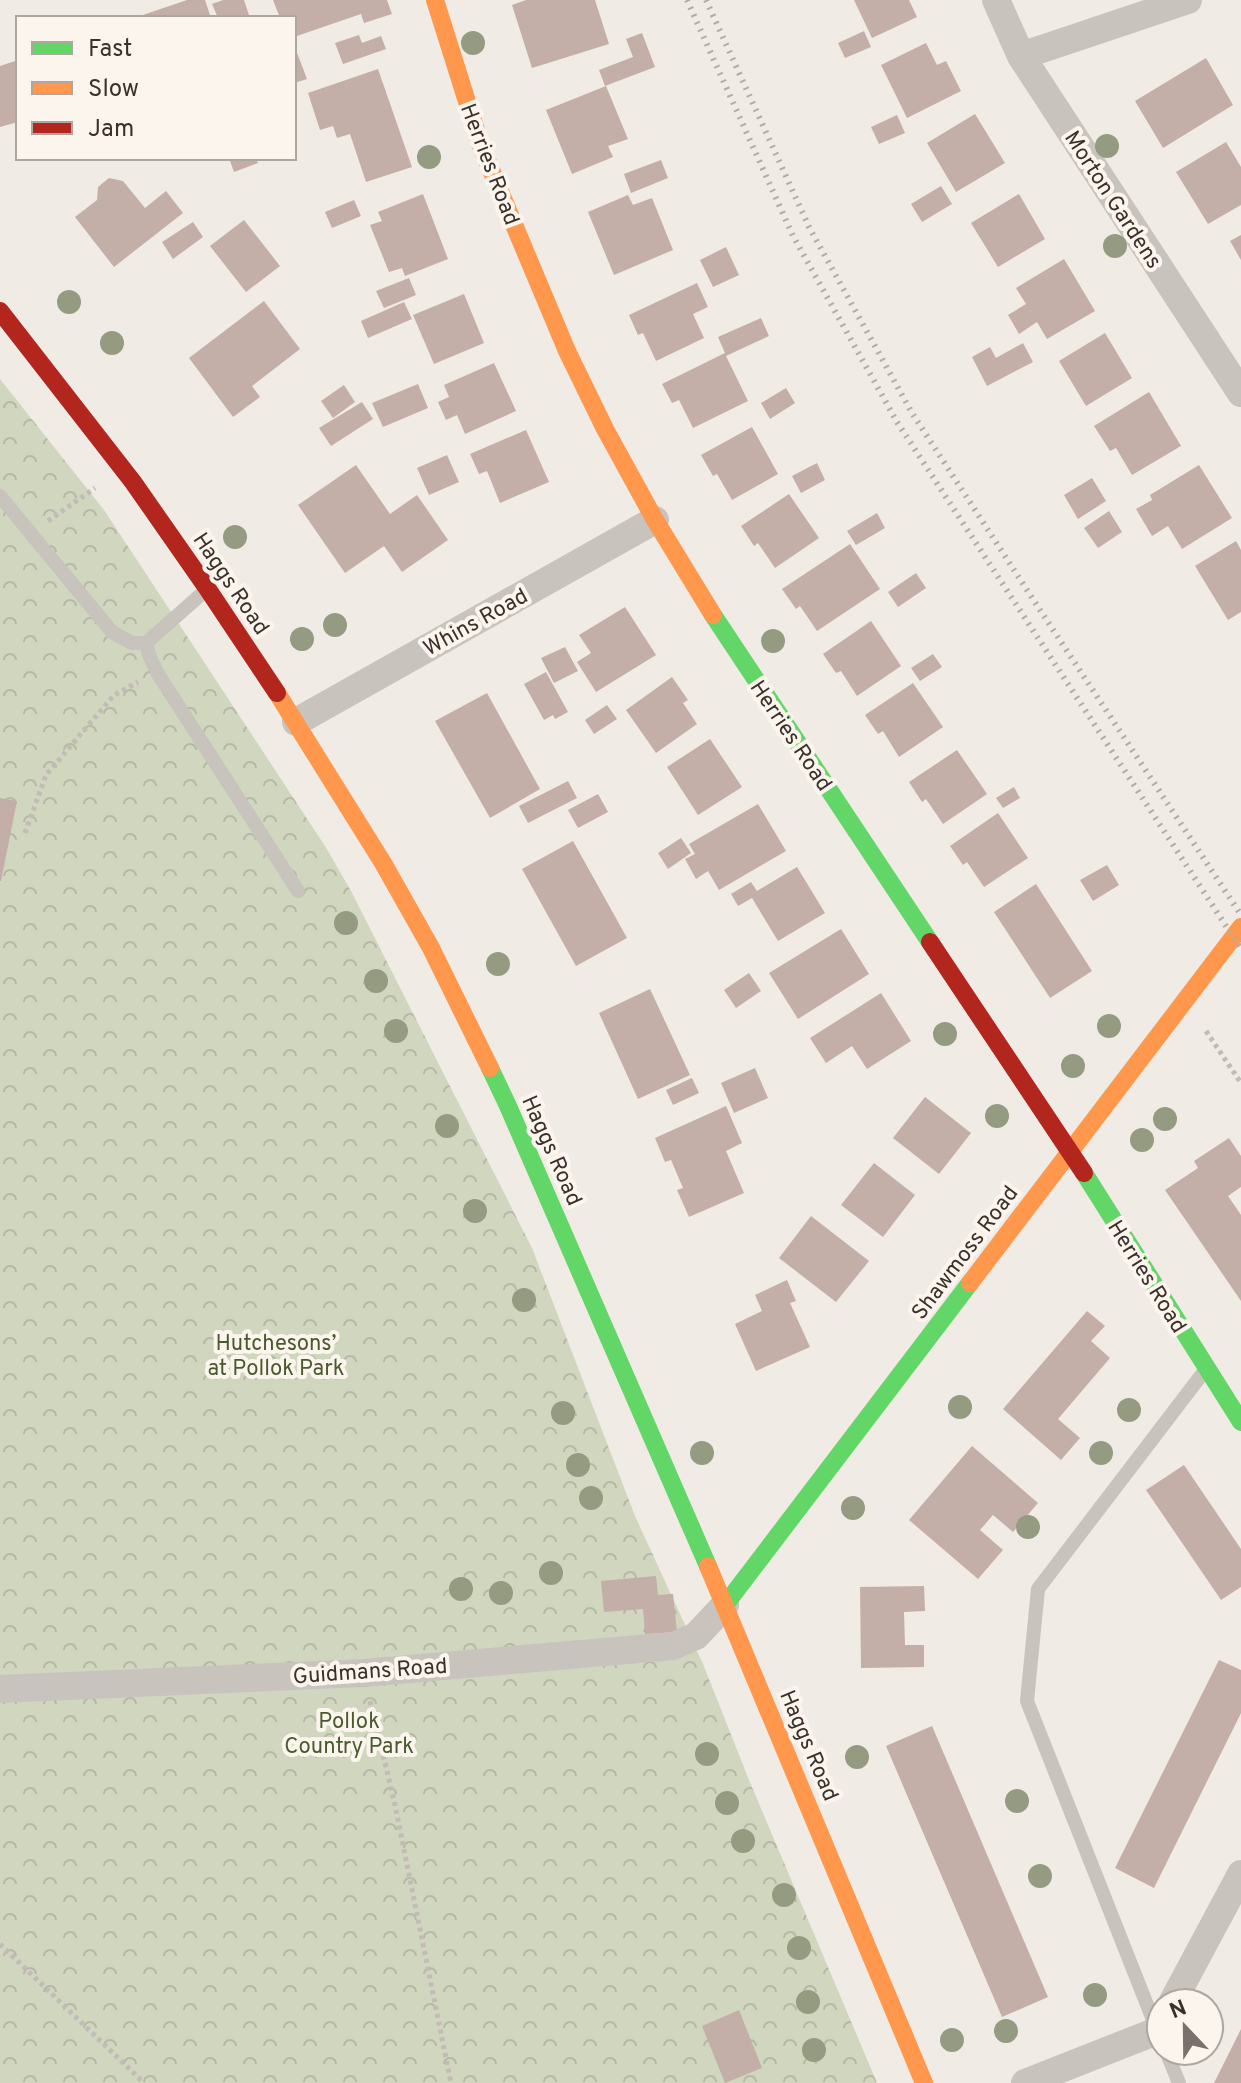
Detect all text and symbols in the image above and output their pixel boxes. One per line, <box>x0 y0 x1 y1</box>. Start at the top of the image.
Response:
legend <box>16 16 296 160</box>
text: Fast <box>88 35 132 65</box>
text: Slow <box>88 75 139 105</box>
street label: Herries Road <box>453 100 524 229</box>
text: Jam <box>88 115 134 145</box>
street label: Morton Gardens <box>1057 126 1166 274</box>
street label: Haggs Road <box>186 528 274 641</box>
street label: Whins Road <box>419 583 533 663</box>
street label: Herries Road <box>743 676 837 797</box>
street label: Haggs Road <box>514 1092 587 1210</box>
street label: Shawmoss Road <box>907 1181 1025 1326</box>
street label: Herries Road <box>1101 1216 1191 1339</box>
park label: Hutchesons’ at Pollok Park <box>208 1331 345 1383</box>
street label: Guidmans Road <box>292 1654 448 1691</box>
street label: Haggs Road <box>772 1687 843 1805</box>
park label: Pollok Country Park <box>284 1709 414 1761</box>
north arrow <box>1145 1987 1225 2067</box>
text: N <box>1166 1995 1191 2026</box>

